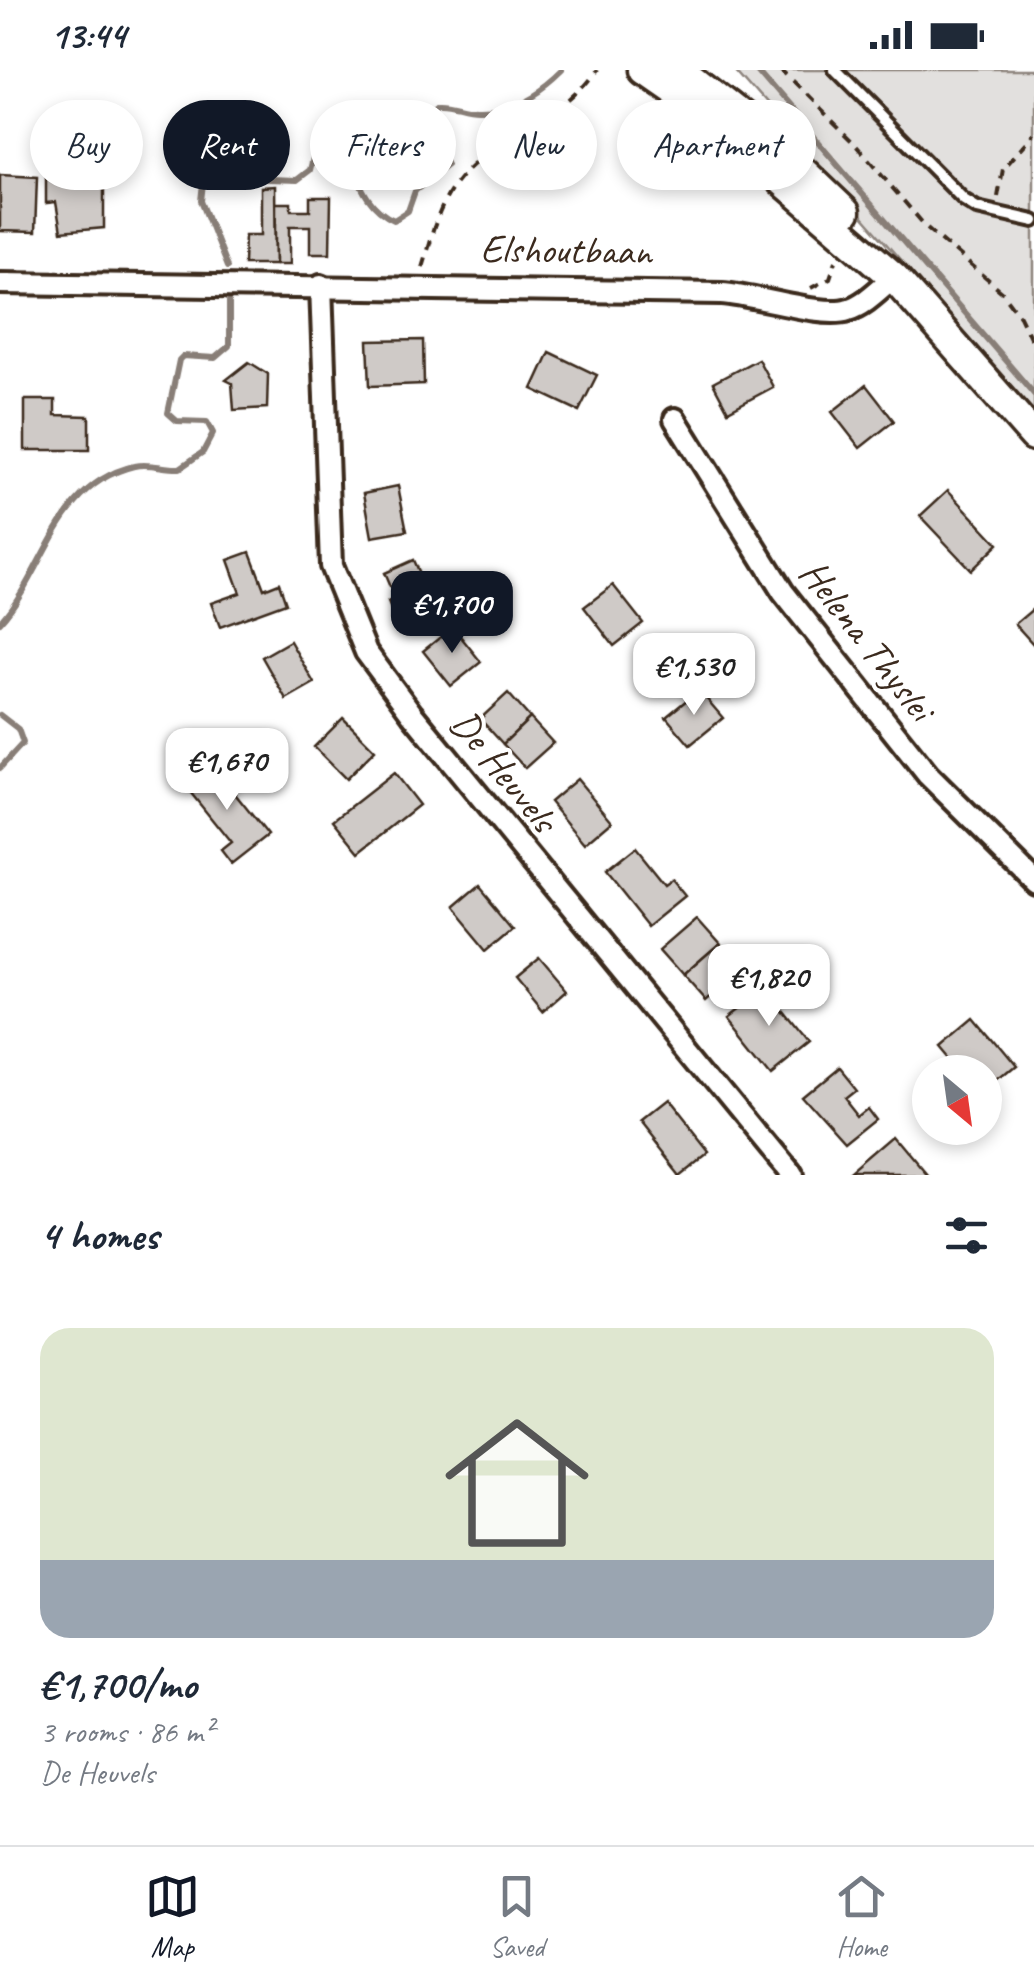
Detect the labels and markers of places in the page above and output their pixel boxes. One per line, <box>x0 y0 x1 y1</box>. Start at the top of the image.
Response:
pin: €1,700 <box>371 571 533 656</box>
pin: €1,530 <box>613 633 775 718</box>
pin: €1,670 <box>146 728 308 813</box>
pin: €1,820 <box>688 944 850 1029</box>

